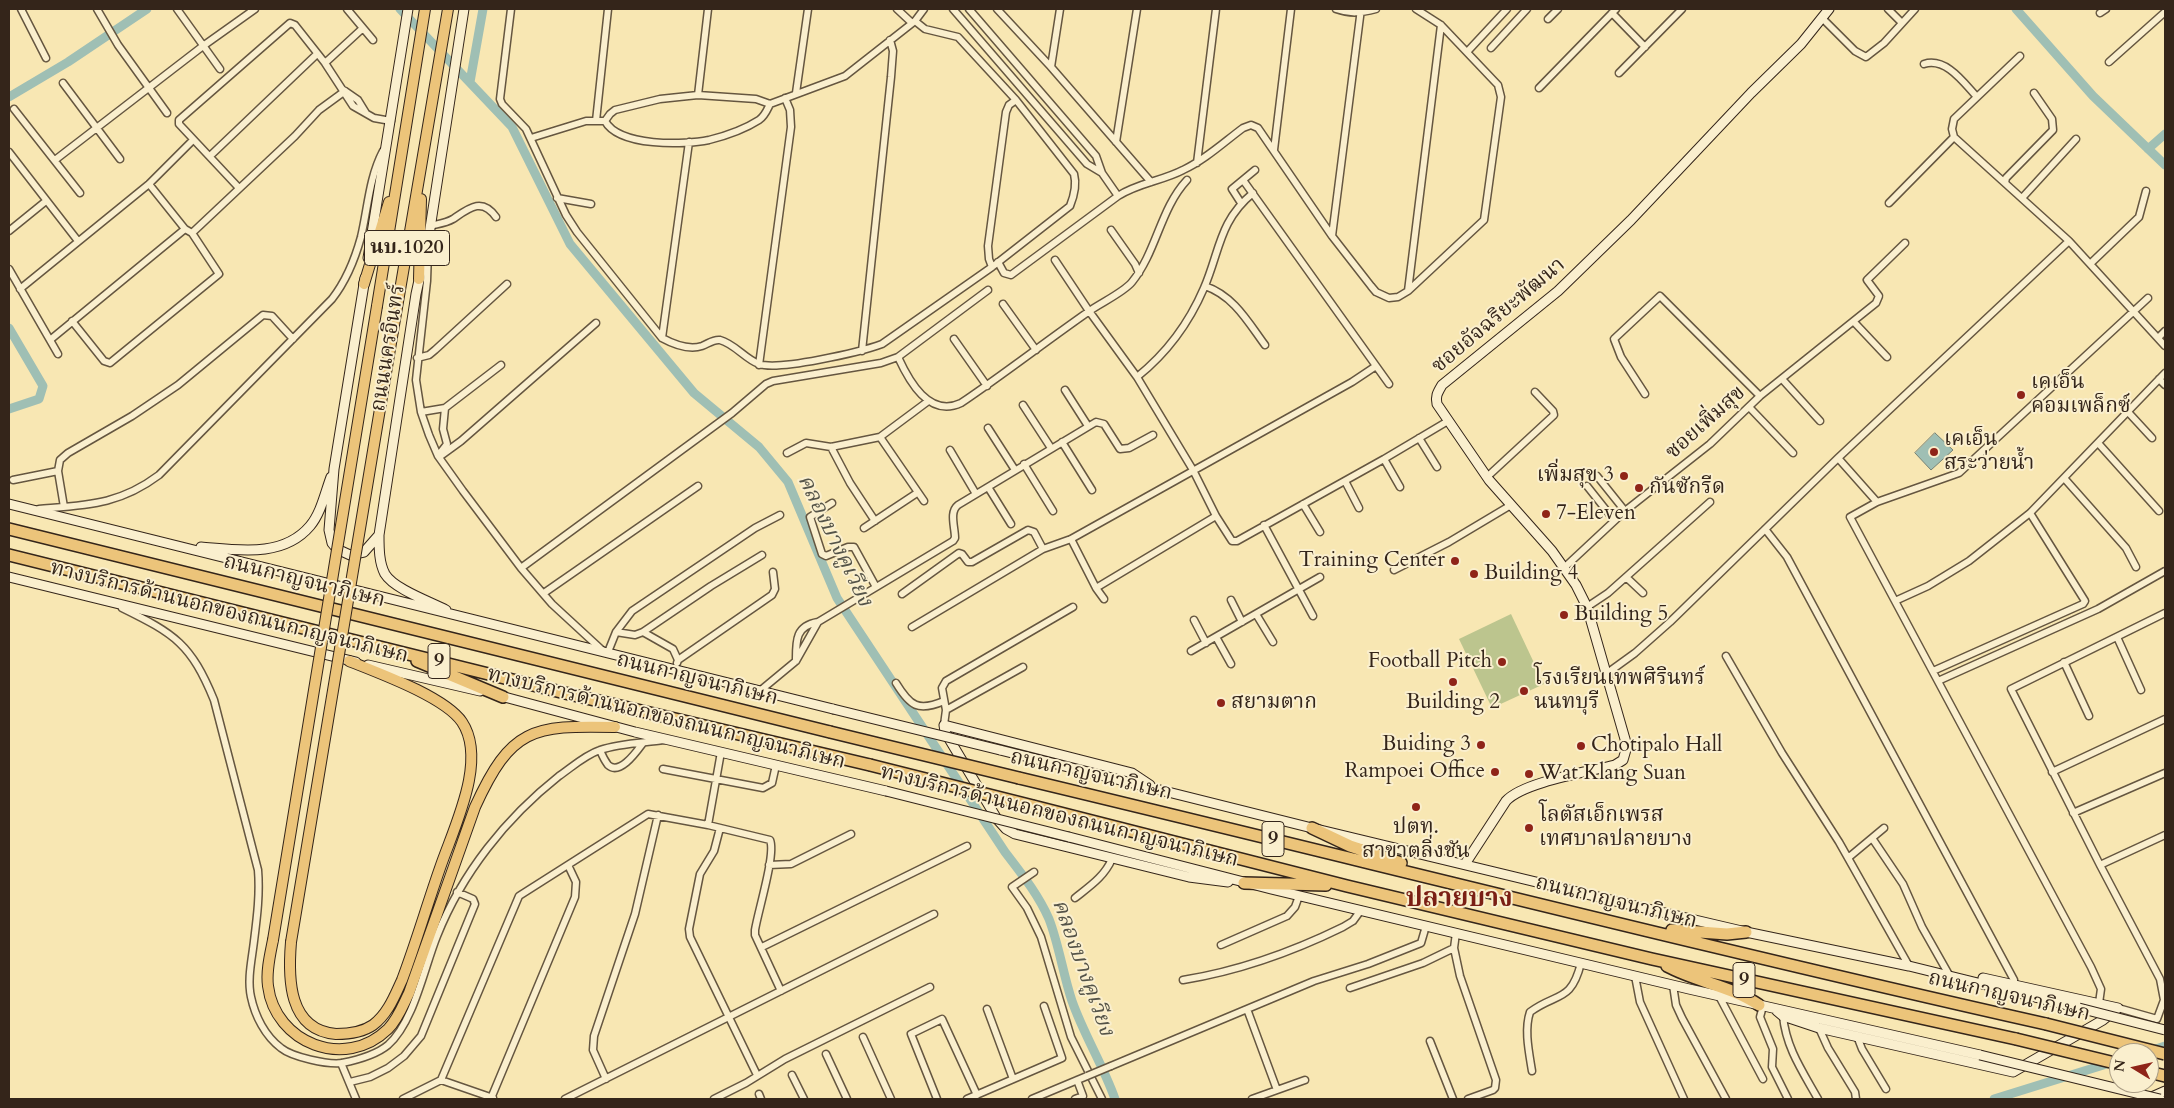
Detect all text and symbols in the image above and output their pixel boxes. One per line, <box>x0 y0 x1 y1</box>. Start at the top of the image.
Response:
road number: นบ.1020 <box>364 230 450 266</box>
street label: ซอยอัจฉริยะพัฒนา <box>1427 253 1571 379</box>
street label: ถนนนครอินทร์ <box>367 283 411 413</box>
place label: เคเอ็น คอมเพล็กซ์ <box>2031 370 2131 420</box>
street label: ซอยเพิ่มสุข <box>1661 381 1751 465</box>
marker: เคเอ็น คอมเพล็กซ์ <box>2015 389 2027 401</box>
place label: เคเอ็น สระว่ายน้ำ <box>1944 427 2034 477</box>
marker: เคเอ็น สระว่ายน้ำ <box>1928 446 1940 458</box>
place label: เพิ่มสุข 3 <box>1537 463 1614 489</box>
marker: เพิ่มสุข 3 <box>1618 470 1630 482</box>
water label: คลองบางคูเวียง <box>791 471 877 611</box>
place label: กันซักรีด <box>1649 475 1725 501</box>
marker: กันซักรีด <box>1633 482 1645 494</box>
place label: 7-Eleven <box>1556 501 1636 527</box>
marker: 7-Eleven <box>1540 508 1552 520</box>
place label: Training Center <box>1298 548 1445 574</box>
street label: ถนนกาญจนาภิเษก <box>221 550 387 614</box>
marker: Training Center <box>1449 555 1461 567</box>
street label: ทางบริการด้านนอกของถนนกาญจนาภิเษก <box>47 556 411 670</box>
place label: Building 4 <box>1484 561 1578 587</box>
marker: Building 4 <box>1468 568 1480 580</box>
place label: Building 5 <box>1574 602 1668 628</box>
marker: Building 5 <box>1558 609 1570 621</box>
road number: 9 <box>428 644 450 678</box>
street label: ถนนกาญจนาภิเษก <box>614 648 780 712</box>
place label: Football Pitch <box>1368 649 1492 675</box>
marker: Football Pitch <box>1496 656 1508 668</box>
street label: ทางบริการด้านนอกของถนนกาญจนาภิเษก <box>484 662 848 776</box>
place label: โรงเรียนเทพศิรินทร์ นนทบุรี <box>1534 666 1705 716</box>
marker: Building 2 <box>1447 676 1459 688</box>
marker: โรงเรียนเทพศิรินทร์ นนทบุรี <box>1518 685 1530 697</box>
place label: สยามตาก <box>1231 690 1317 716</box>
place label: Building 2 <box>1406 690 1500 716</box>
marker: สยามตาก <box>1215 697 1227 709</box>
place label: Buiding 3 <box>1382 732 1471 758</box>
place label: Chotipalo Hall <box>1591 733 1722 759</box>
marker: Buiding 3 <box>1475 739 1487 751</box>
marker: Chotipalo Hall <box>1575 740 1587 752</box>
street label: ถนนกาญจนาภิเษก <box>1008 745 1174 807</box>
place label: Rampoei Office <box>1345 759 1485 785</box>
street label: ทางบริการด้านนอกของถนนกาญจนาภิเษก <box>877 760 1241 874</box>
place label: Wat Klang Suan <box>1539 761 1686 787</box>
marker: Rampoei Office <box>1489 766 1501 778</box>
marker: Wat Klang Suan <box>1523 768 1535 780</box>
marker: ปตท. สาขาตลิ่งชัน <box>1410 801 1422 813</box>
place label: โลตัสเอ็กเพรส เทศบาลปลายบาง <box>1539 803 1692 853</box>
place label: ปตท. สาขาตลิ่งชัน <box>1362 815 1470 865</box>
road number: 9 <box>1262 822 1284 856</box>
marker: โลตัสเอ็กเพรส เทศบาลปลายบาง <box>1523 822 1535 834</box>
street label: ถนนกาญจนาภิเษก <box>1533 871 1699 935</box>
district label: ปลายบาง <box>1405 884 1513 916</box>
water label: คลองบางคูเวียง <box>1045 896 1119 1040</box>
road number: 9 <box>1733 962 1755 998</box>
street label: ถนนกาญจนาภิเษก <box>1926 966 2092 1028</box>
north arrow <box>2109 1043 2159 1093</box>
text: N <box>2109 1058 2130 1073</box>

